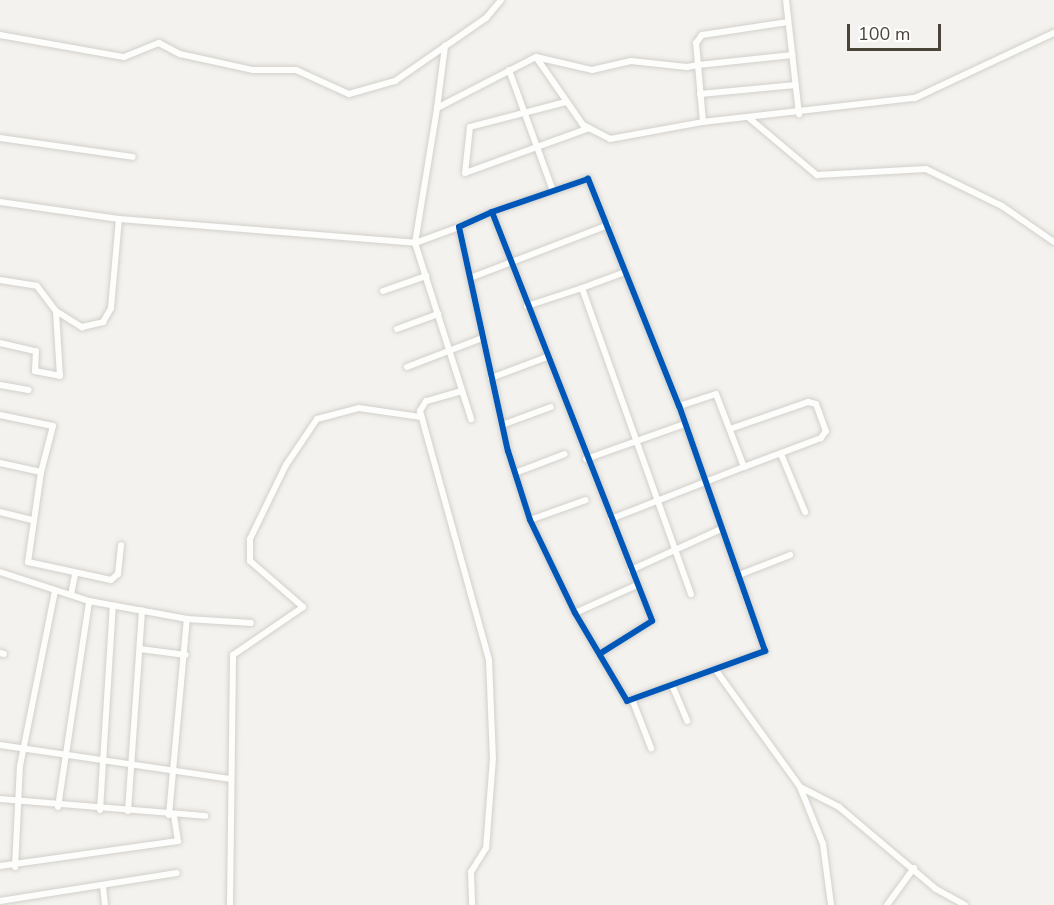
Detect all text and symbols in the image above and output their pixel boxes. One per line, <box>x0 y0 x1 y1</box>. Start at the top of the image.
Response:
scale bar <box>850 12 944 50</box>
text: 100 m <box>858 22 910 46</box>

